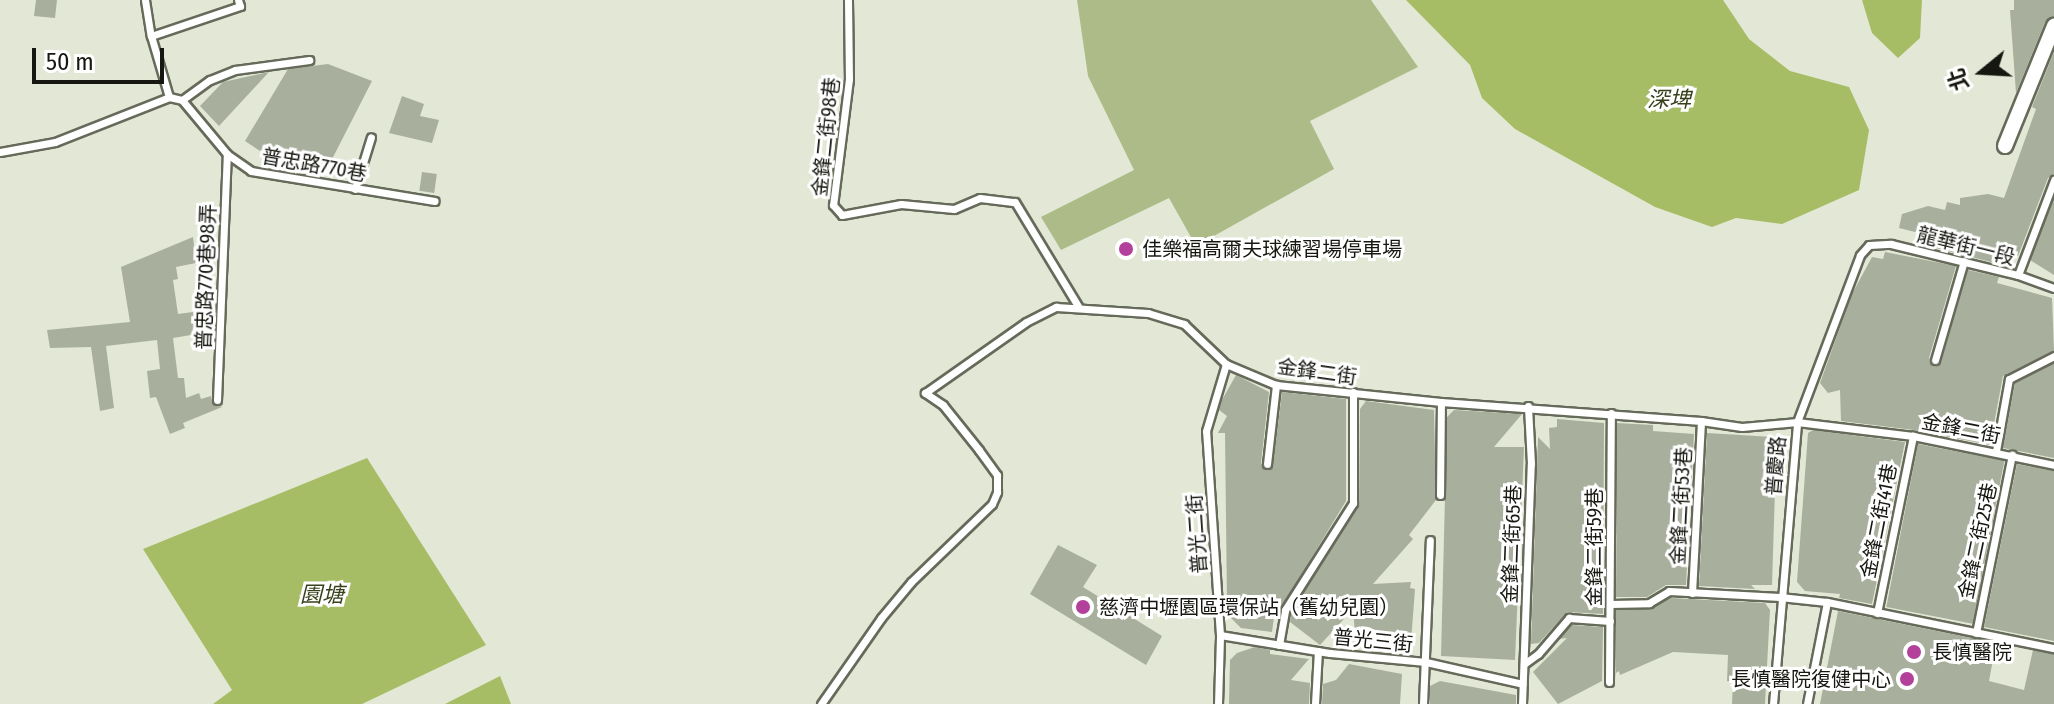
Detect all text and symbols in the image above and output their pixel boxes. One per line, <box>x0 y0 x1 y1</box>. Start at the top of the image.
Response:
scale bar <box>36 32 168 82</box>
north arrow <box>1942 32 2022 112</box>
text: 50 m <box>46 48 94 76</box>
text: 北 <box>1942 65 1975 94</box>
street label: 金鋒二街98巷 <box>808 76 844 198</box>
water label: 深埤 <box>1647 87 1691 113</box>
street label: 普忠路770巷 <box>259 144 369 186</box>
street label: 普忠路770巷98弄 <box>191 204 221 350</box>
street label: 龍華街一段 <box>1915 222 2017 270</box>
place label: 佳樂福高爾夫球練習場停車場 <box>1142 237 1402 261</box>
marker: 佳樂福高爾夫球練習場停車場 <box>1117 240 1135 258</box>
street label: 金鋒二街 <box>1276 355 1358 389</box>
street label: 金鋒二街 <box>1919 410 2003 448</box>
street label: 普慶路 <box>1761 435 1791 497</box>
street label: 金鋒二街53巷 <box>1666 446 1696 566</box>
street label: 金鋒二街41巷 <box>1856 462 1902 580</box>
street label: 金鋒二街25巷 <box>1954 481 2002 601</box>
street label: 金鋒二街65巷 <box>1498 484 1526 604</box>
street label: 金鋒二街59巷 <box>1582 488 1606 606</box>
street label: 普光二街 <box>1182 493 1212 575</box>
water label: 園塘 <box>300 582 344 608</box>
place label: 慈濟中壢園區環保站（舊幼兒園） <box>1099 595 1399 619</box>
marker: 慈濟中壢園區環保站（舊幼兒園） <box>1074 598 1092 616</box>
street label: 普光三街 <box>1332 625 1414 657</box>
place label: 長慎醫院 <box>1932 640 2012 664</box>
marker: 長慎醫院 <box>1903 641 1925 663</box>
place label: 長慎醫院復健中心 <box>1731 667 1891 691</box>
marker: 長慎醫院復健中心 <box>1898 670 1916 688</box>

